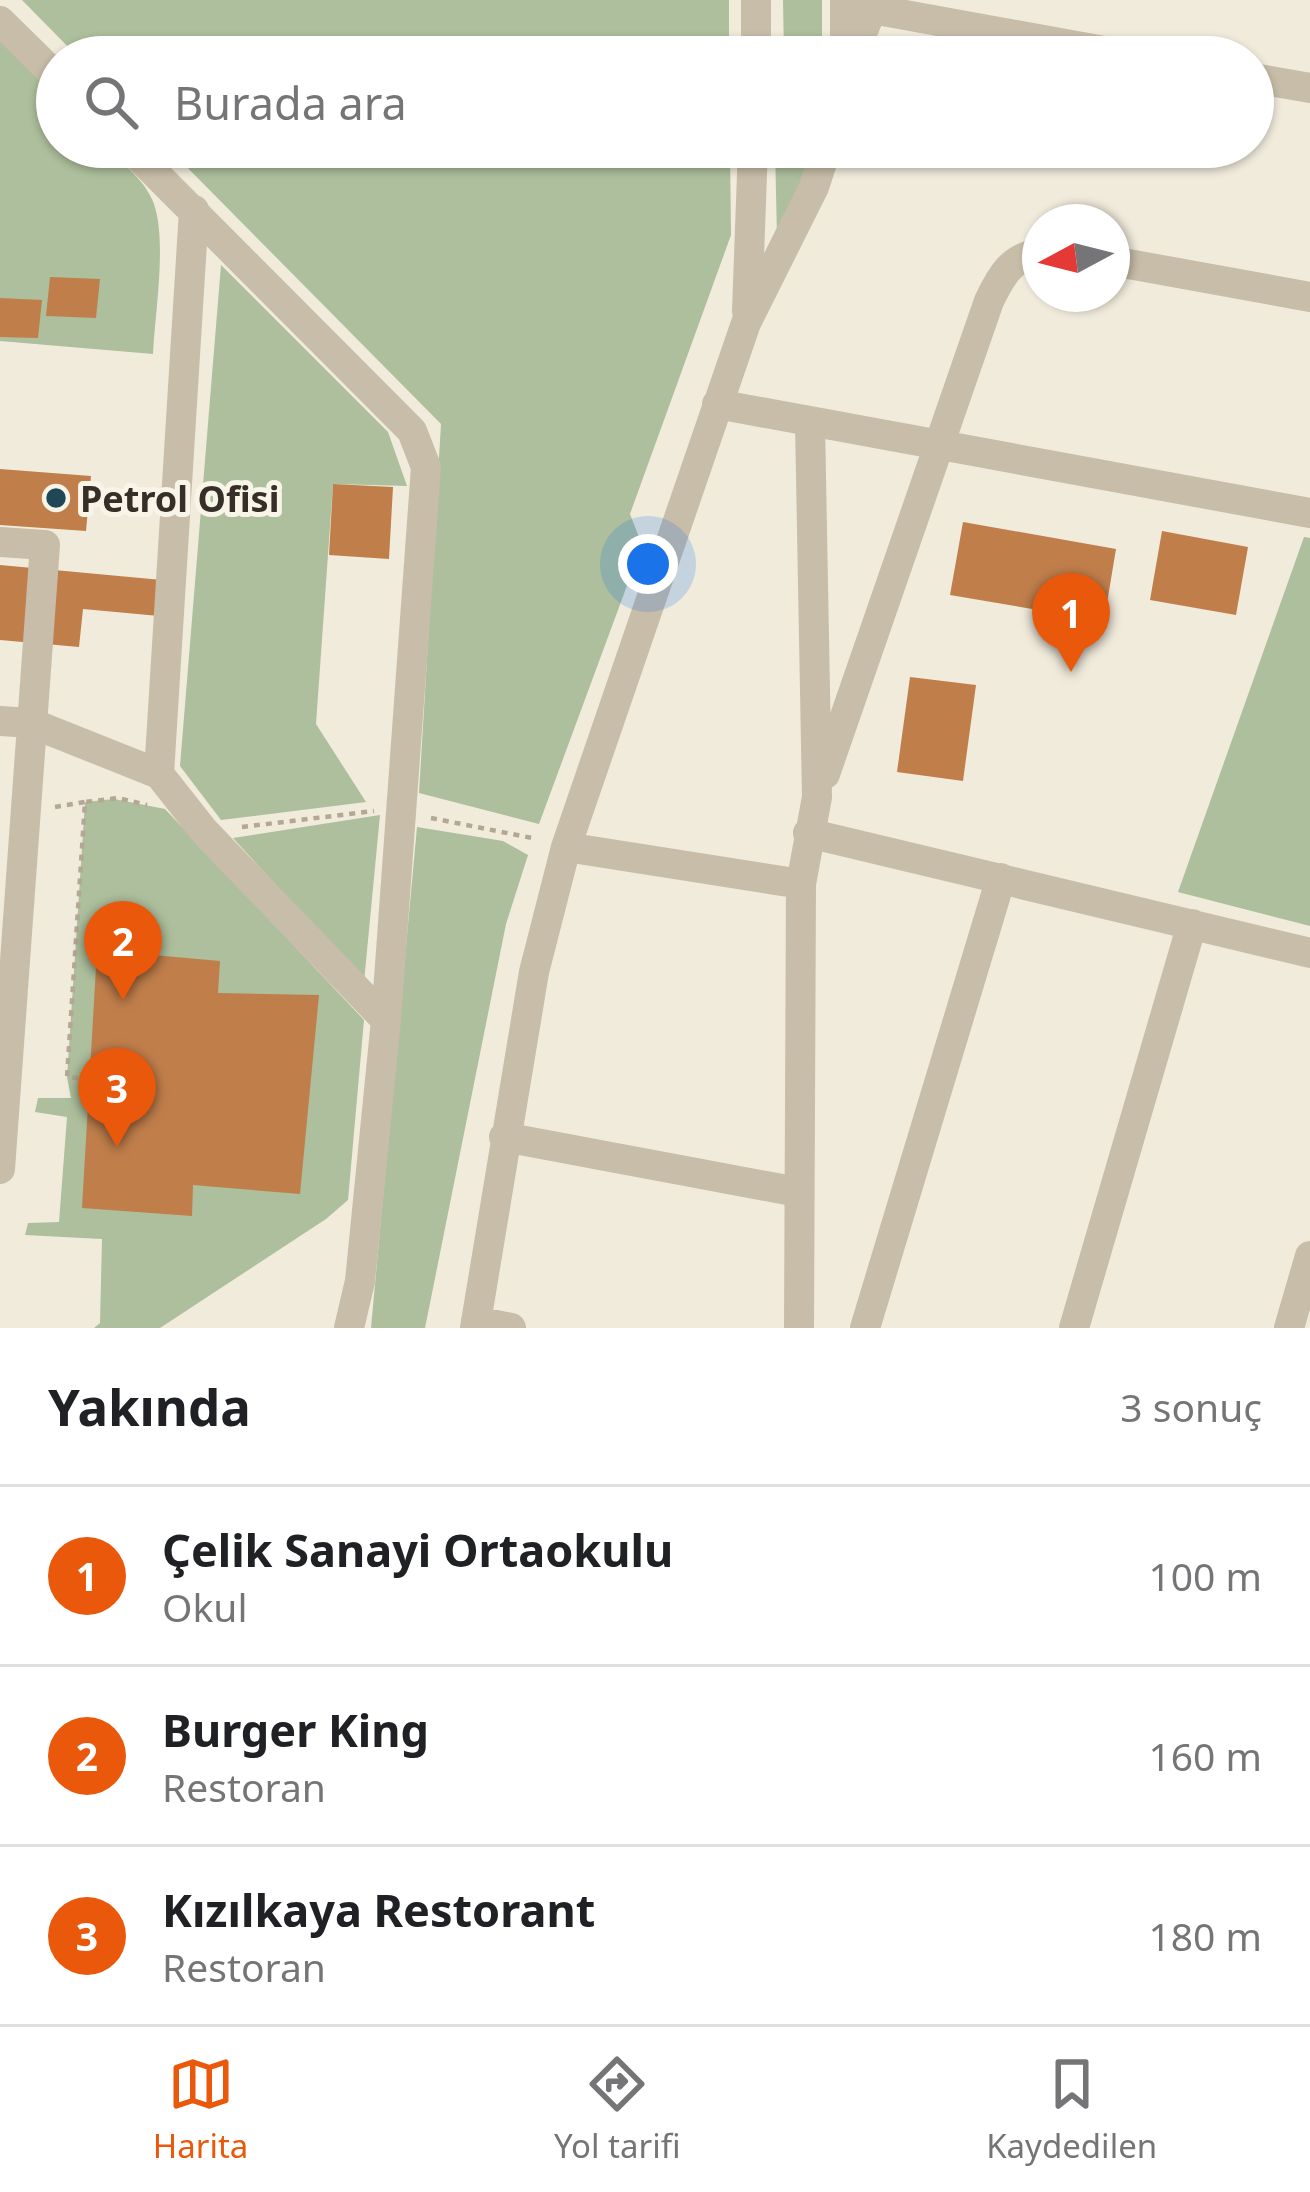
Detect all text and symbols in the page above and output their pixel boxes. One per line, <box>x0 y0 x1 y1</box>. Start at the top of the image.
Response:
search box <box>36 36 1274 168</box>
icon: search <box>78 69 144 135</box>
text: Burada ara <box>174 72 407 133</box>
north arrow <box>1022 204 1130 312</box>
place label: Petrol Ofisi <box>80 474 279 523</box>
marker: Petrol Ofisi <box>43 485 69 511</box>
your location <box>618 534 678 594</box>
pin: 1 <box>1032 573 1110 672</box>
pin: 2 <box>84 901 162 1000</box>
pin: 3 <box>78 1048 156 1147</box>
text: Yakında <box>48 1371 251 1441</box>
text: 3 sonuç <box>1120 1380 1262 1433</box>
text: Çelik Sanayi Ortaokulu <box>162 1519 673 1580</box>
text: 1 <box>76 1549 98 1602</box>
text: 100 m <box>1148 1549 1262 1602</box>
text: Okul <box>162 1580 247 1633</box>
text: Burger King <box>162 1699 429 1760</box>
text: 2 <box>76 1729 98 1782</box>
text: 160 m <box>1148 1729 1262 1782</box>
text: Restoran <box>162 1760 326 1813</box>
text: Kızılkaya Restorant <box>162 1879 595 1940</box>
text: 3 <box>76 1909 98 1962</box>
text: 180 m <box>1148 1909 1262 1962</box>
text: Restoran <box>162 1940 326 1993</box>
tab: Harita <box>153 2051 248 2168</box>
tab: Yol tarifi <box>554 2051 681 2168</box>
tab: Kaydedilen <box>986 2051 1157 2168</box>

